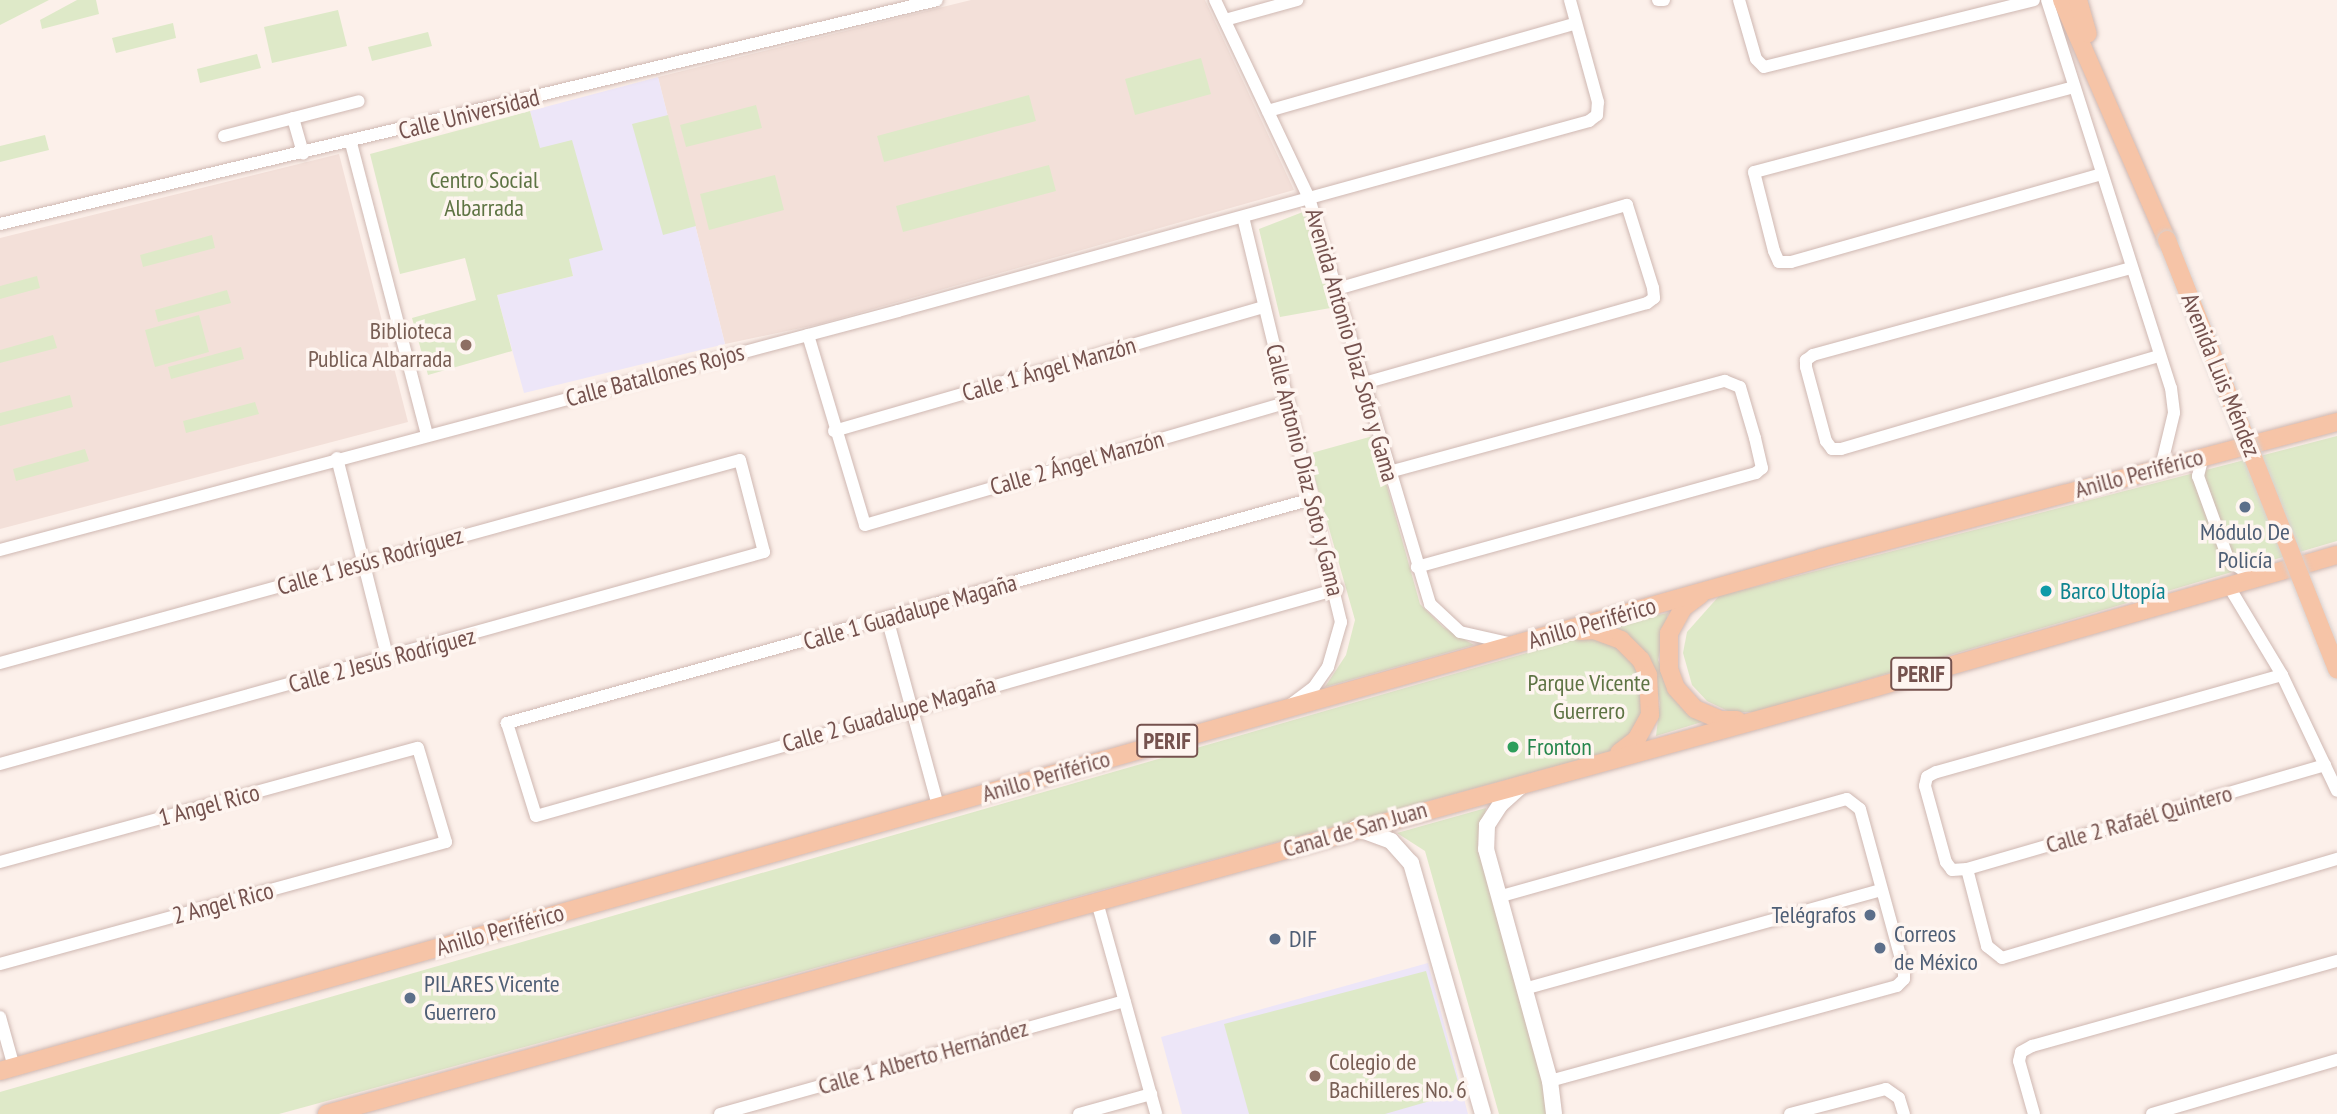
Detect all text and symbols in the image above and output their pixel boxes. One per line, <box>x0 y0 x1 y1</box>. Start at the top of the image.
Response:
street label: Calle Universidad <box>396 83 542 145</box>
park label: Centro Social Albarrada <box>430 166 538 222</box>
street label: Avenida Antonio Díaz Soto y Gama <box>1299 204 1405 486</box>
street label: Avenida Luis Méndez <box>2175 289 2267 461</box>
place label: Biblioteca Publica Albarrada <box>307 317 452 373</box>
street label: Calle 1 Ángel Manzón <box>959 330 1139 408</box>
marker: Biblioteca Publica Albarrada <box>458 337 474 353</box>
street label: Calle Batallones Rojos <box>563 337 747 413</box>
street label: Calle Antonio Díaz Soto y Gama <box>1259 340 1351 600</box>
street label: Calle 2 Ángel Manzón <box>987 424 1167 502</box>
street label: Anillo Periférico <box>2072 442 2206 504</box>
marker: Módulo De Policía <box>2237 499 2253 515</box>
place label: Módulo De Policía <box>2200 518 2290 574</box>
street label: Calle 1 Jesús Rodríguez <box>274 521 466 601</box>
street label: Calle 1 Guadalupe Magaña <box>800 568 1020 656</box>
place label: Barco Utopía <box>2060 577 2166 605</box>
marker: Barco Utopía <box>2038 583 2054 599</box>
street label: Anillo Periférico <box>1525 591 1659 655</box>
street label: Calle 2 Jesús Rodríguez <box>286 621 478 699</box>
road number: PERIF <box>1890 654 1952 694</box>
park label: Parque Vicente Guerrero <box>1527 669 1651 725</box>
street label: Calle 2 Guadalupe Magaña <box>779 670 999 758</box>
road number: PERIF <box>1136 722 1198 761</box>
place label: Fronton <box>1527 733 1592 761</box>
marker: Fronton <box>1505 739 1521 755</box>
street label: Anillo Periférico <box>979 744 1113 808</box>
street label: 1 Angel Rico <box>155 778 263 832</box>
street label: Calle 2 Rafaél Quintero <box>2043 779 2235 859</box>
street label: Canal de San Juan <box>1280 795 1430 863</box>
street label: 2 Angel Rico <box>169 876 277 930</box>
street label: Anillo Periférico <box>433 898 567 962</box>
place label: Telégrafos <box>1772 901 1856 929</box>
marker: Telégrafos <box>1862 907 1878 923</box>
place label: Correos de México <box>1894 920 1978 976</box>
place label: DIF <box>1289 925 1317 953</box>
marker: DIF <box>1267 931 1283 947</box>
marker: Correos de México <box>1872 940 1888 956</box>
place label: PILARES Vicente Guerrero <box>424 970 560 1026</box>
marker: PILARES Vicente Guerrero <box>402 990 418 1006</box>
street label: Calle 1 Alberto Hernández <box>815 1013 1031 1101</box>
place label: Colegio de Bachilleres No. 6 <box>1329 1048 1468 1104</box>
marker: Colegio de Bachilleres No. 6 <box>1307 1068 1323 1084</box>

